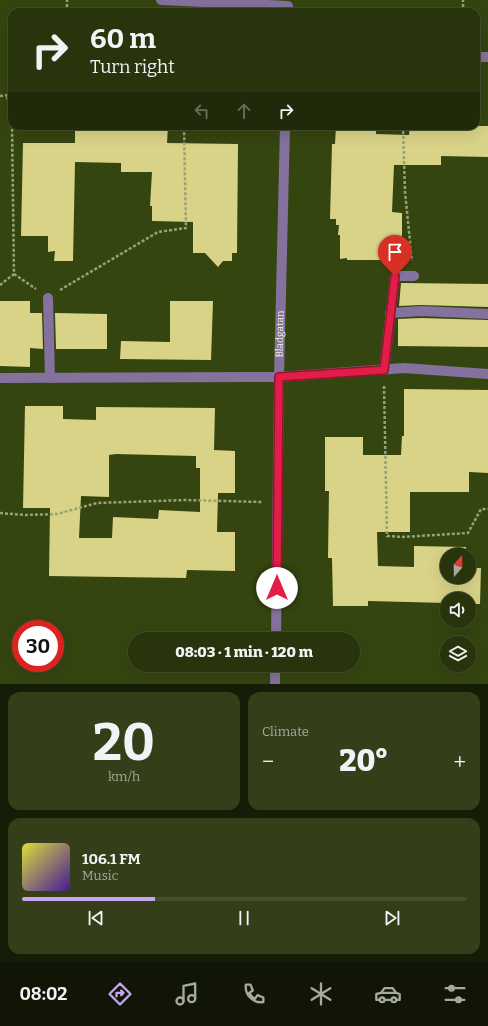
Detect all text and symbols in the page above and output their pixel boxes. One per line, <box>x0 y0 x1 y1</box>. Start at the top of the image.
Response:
text: 60 m <box>90 22 156 55</box>
icon: right <box>24 24 76 76</box>
text: Turn right <box>90 56 175 78</box>
icon: left <box>191 100 213 122</box>
icon: ahead <box>233 100 255 122</box>
icon: right <box>275 100 297 122</box>
pin <box>378 235 412 276</box>
icon: arrive <box>384 241 406 263</box>
street label: Bladgatan <box>273 310 287 358</box>
north arrow <box>440 548 476 584</box>
map controls <box>440 548 476 672</box>
position arrow <box>256 567 298 609</box>
button: sound <box>440 592 476 628</box>
speed limit sign: 30 <box>12 620 64 672</box>
button: layers <box>440 636 476 672</box>
text: 08:03 · 1 min · 120 m <box>175 643 313 661</box>
text: 20 <box>93 711 155 774</box>
text: Climate <box>262 724 309 739</box>
text: 20° <box>339 743 388 779</box>
text: − <box>262 748 274 775</box>
text: + <box>453 748 466 775</box>
text: km/h <box>108 769 140 784</box>
text: 106.1 FM <box>82 850 140 868</box>
text: Music <box>82 868 118 883</box>
icon: previous <box>85 907 107 929</box>
icon: pause <box>233 907 255 929</box>
icon: next <box>381 907 403 929</box>
icon: directions <box>106 980 134 1008</box>
icon: music <box>173 980 201 1008</box>
icon: phone <box>240 980 268 1008</box>
icon: climate <box>307 980 335 1008</box>
icon: car <box>374 980 402 1008</box>
icon: filters <box>441 980 469 1008</box>
text: 08:02 <box>19 983 67 1005</box>

